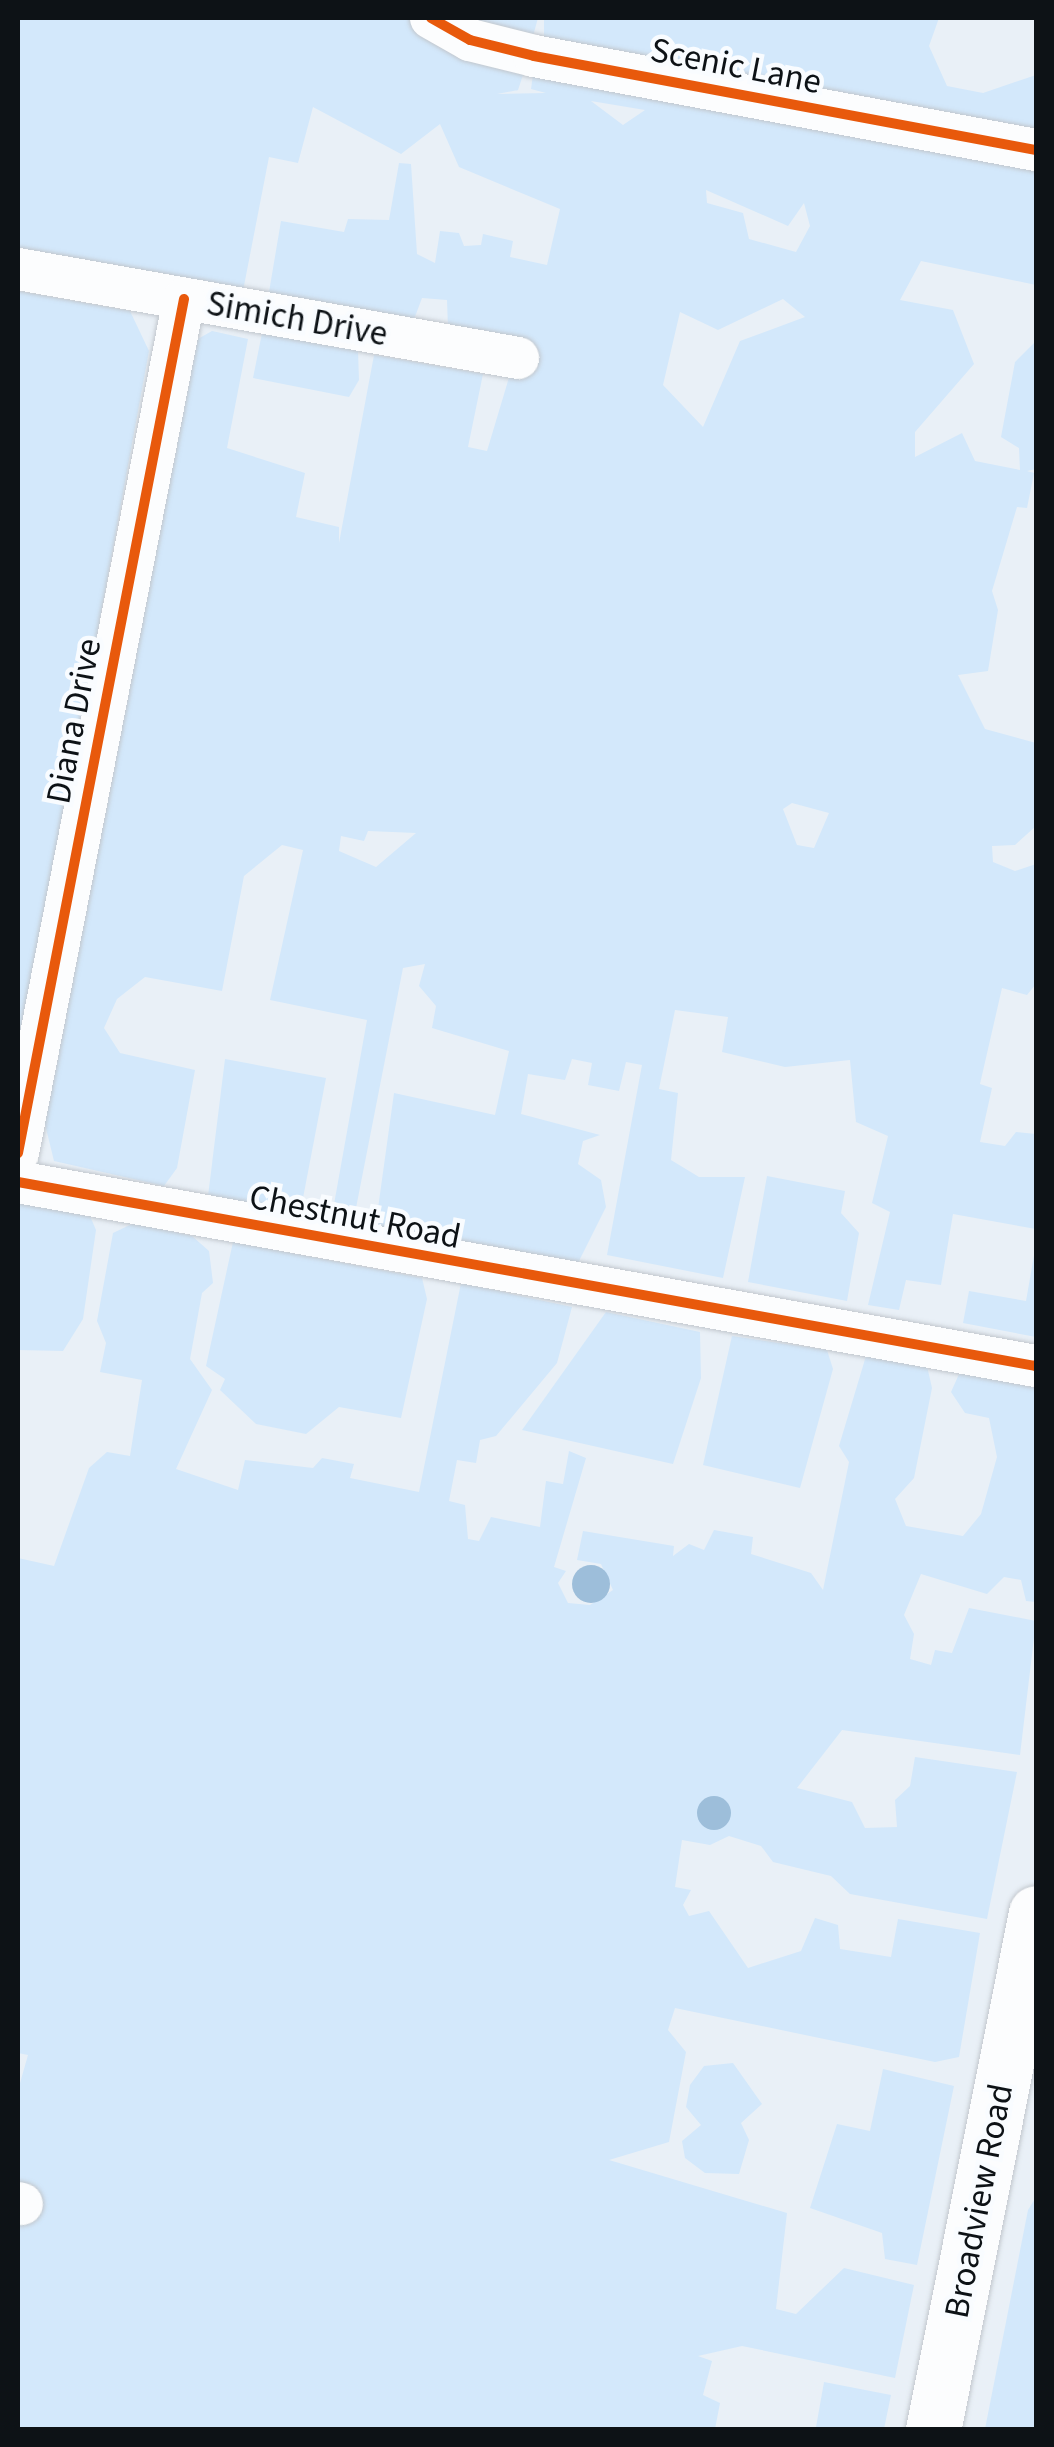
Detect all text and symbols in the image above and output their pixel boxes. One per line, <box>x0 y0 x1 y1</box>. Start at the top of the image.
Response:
street label: Scenic Lane <box>647 29 825 103</box>
street label: Simich Drive <box>203 282 391 356</box>
street label: Diana Drive <box>37 635 111 807</box>
street label: Chestnut Road <box>246 1176 464 1258</box>
street label: Broadview Road <box>936 2080 1022 2322</box>

